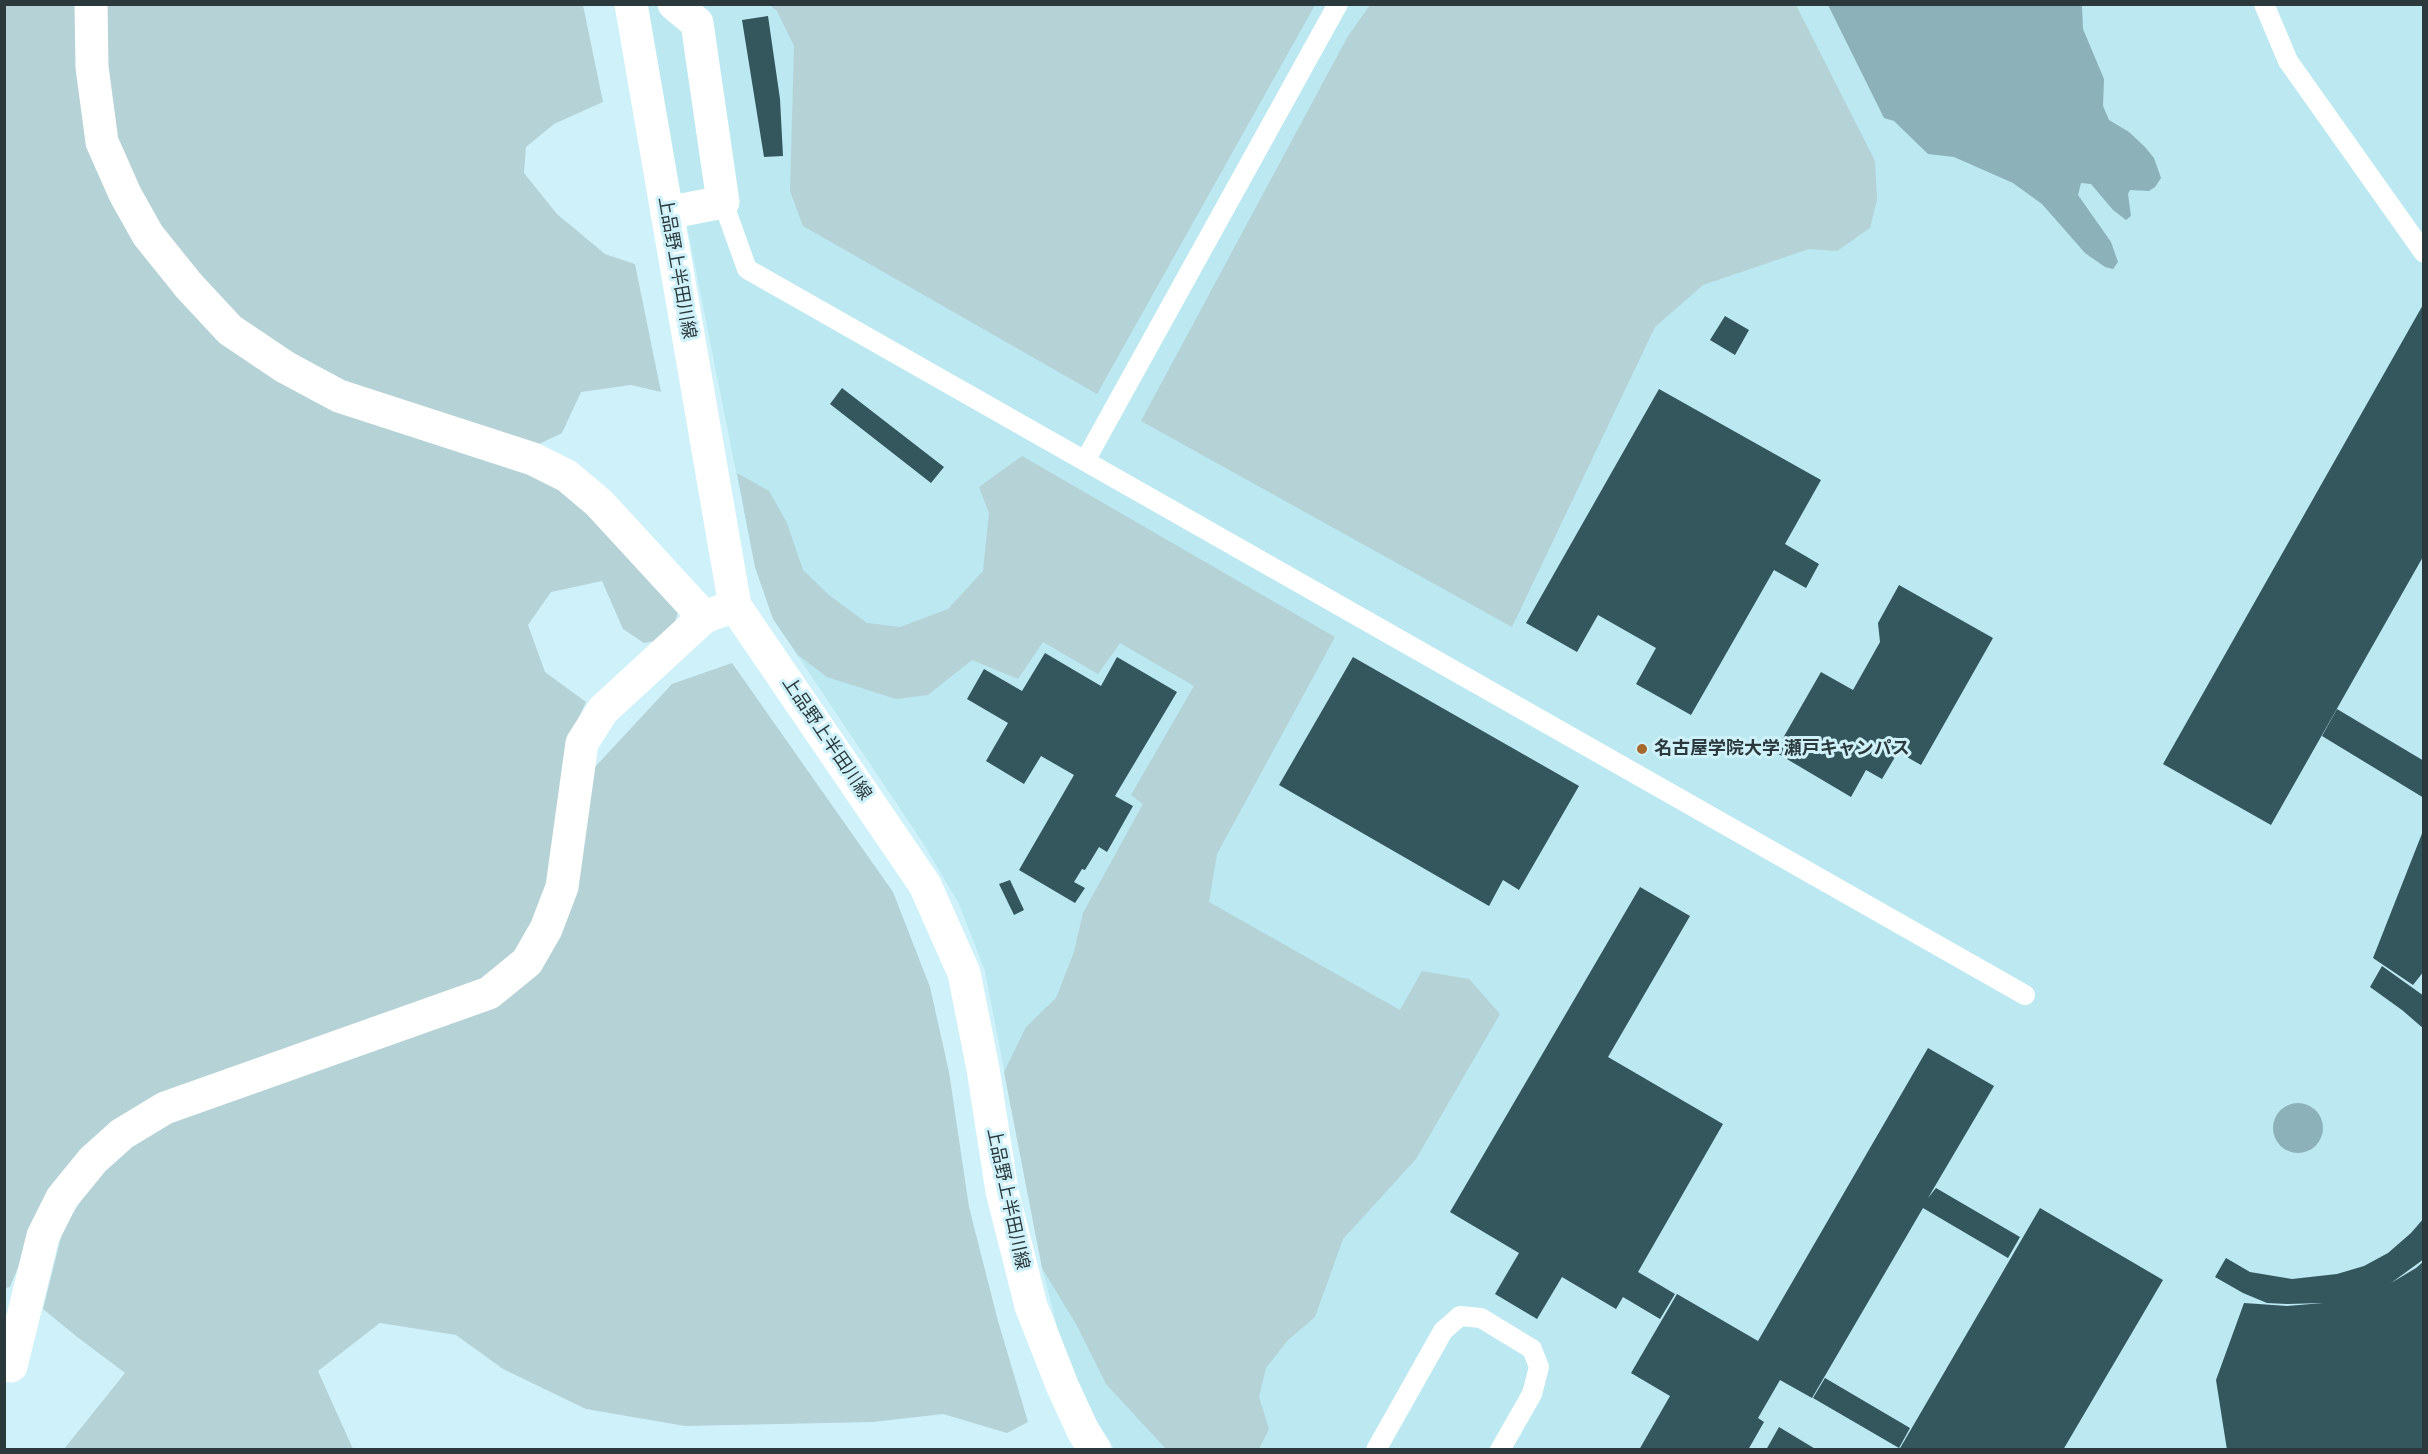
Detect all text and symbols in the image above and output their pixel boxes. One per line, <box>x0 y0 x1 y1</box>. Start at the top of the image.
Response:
street label: 上品野上半田川線 <box>653 195 699 341</box>
street label: 上品野上半田川線 <box>777 673 875 805</box>
place label: 名古屋学院大学 瀬戸キャンパス <box>1654 738 1910 760</box>
marker: 名古屋学院大学 瀬戸キャンパス <box>1635 742 1649 756</box>
street label: 上品野上半田川線 <box>981 1126 1033 1272</box>

